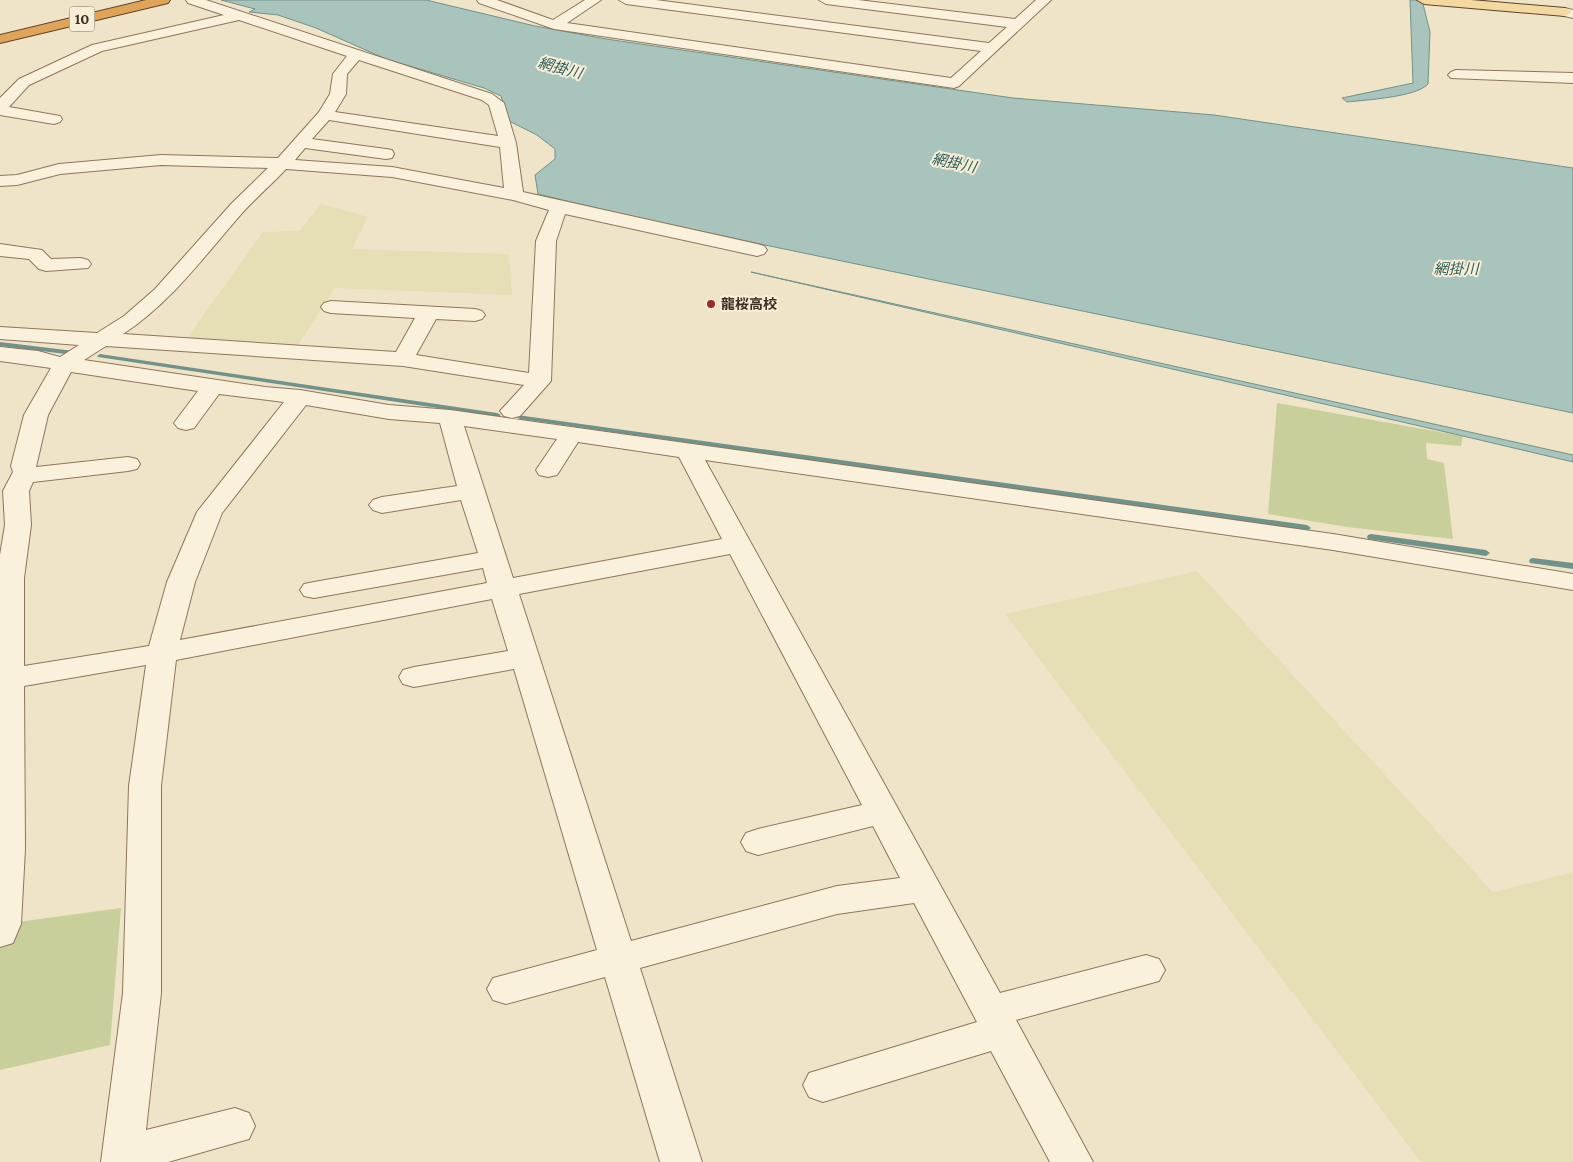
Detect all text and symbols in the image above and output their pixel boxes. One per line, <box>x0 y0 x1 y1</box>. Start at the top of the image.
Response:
road number: 10 <box>70 6 94 32</box>
water label: 網掛川 <box>536 54 586 82</box>
water label: 網掛川 <box>930 150 980 176</box>
water label: 網掛川 <box>1433 261 1480 277</box>
place label: 龍桜高校 <box>721 296 777 312</box>
marker: 龍桜高校 <box>705 298 717 310</box>

